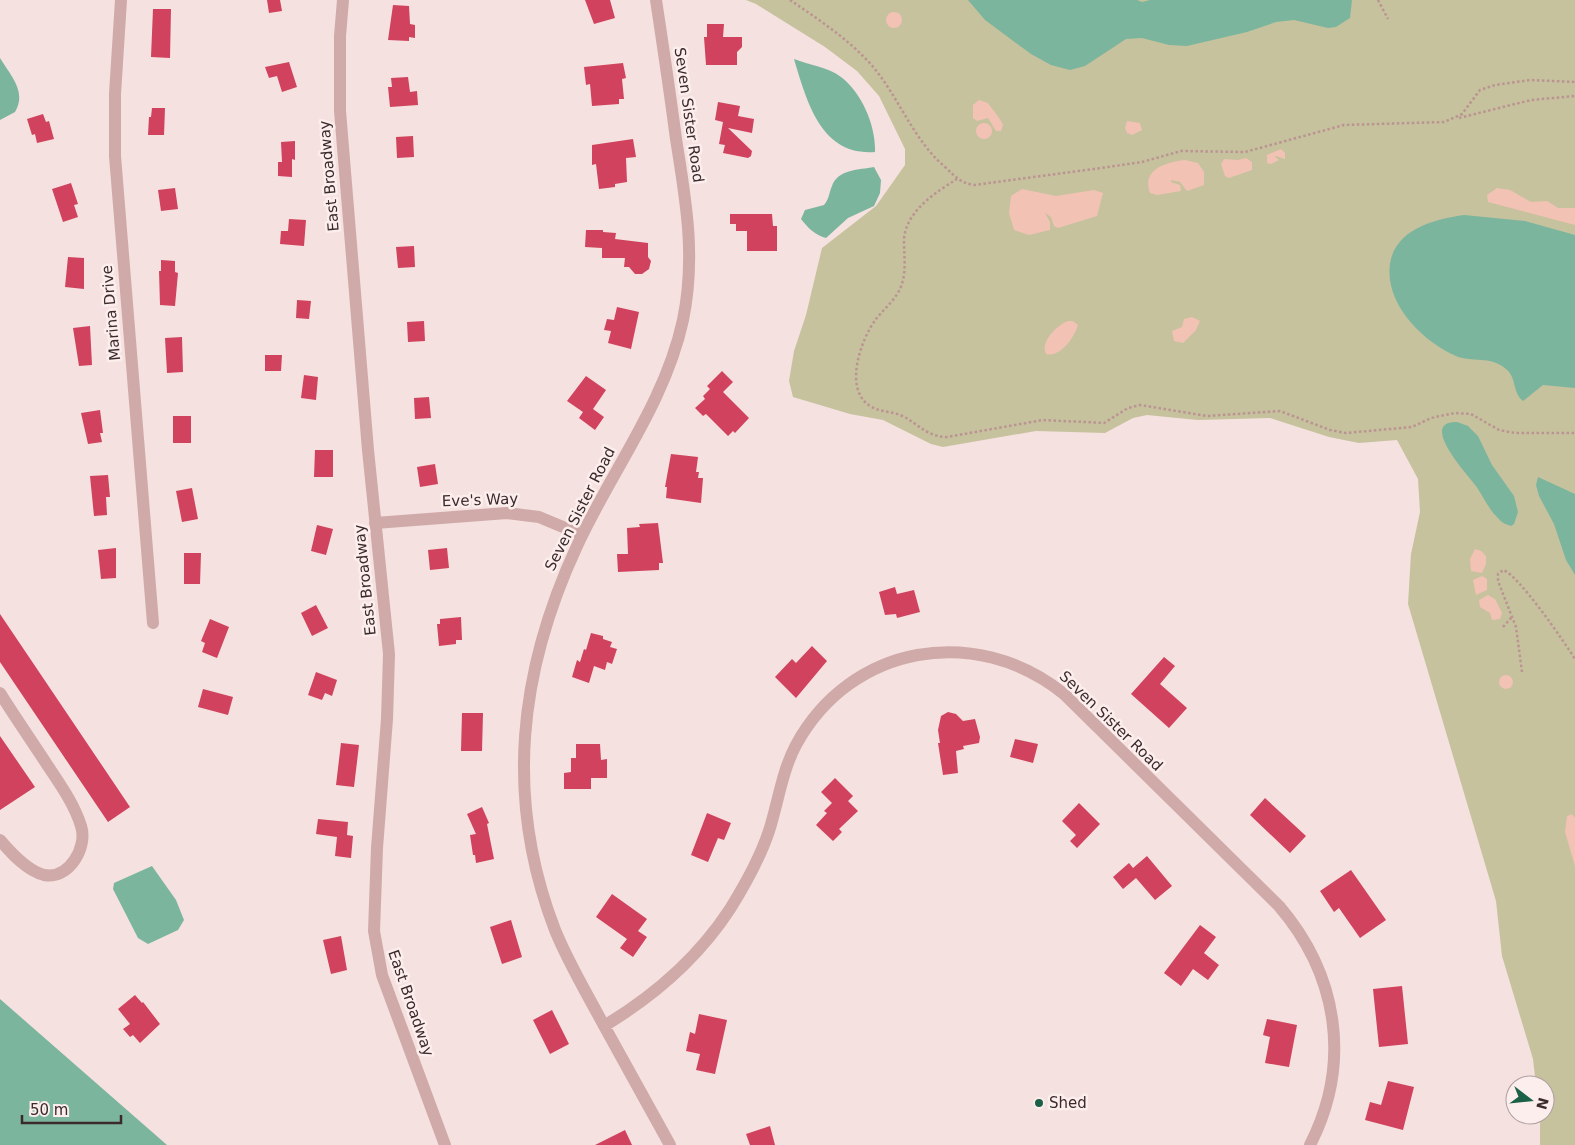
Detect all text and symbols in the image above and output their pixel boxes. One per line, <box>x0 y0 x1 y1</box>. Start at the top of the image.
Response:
street label: Seven Sister Road <box>671 46 707 184</box>
street label: East Broadway <box>315 120 343 232</box>
street label: Marina Drive <box>98 264 124 362</box>
street label: Seven Sister Road <box>541 444 619 574</box>
street label: Eve's Way <box>442 490 519 510</box>
street label: East Broadway <box>350 524 380 636</box>
street label: Seven Sister Road <box>1056 667 1166 775</box>
street label: East Broadway <box>384 947 438 1059</box>
north arrow <box>1505 1075 1555 1125</box>
scale bar <box>22 1092 121 1124</box>
place label: Shed <box>1049 1094 1087 1112</box>
text: N <box>1533 1096 1552 1111</box>
marker: Shed <box>1033 1097 1045 1109</box>
text: 50 m <box>30 1101 68 1119</box>

